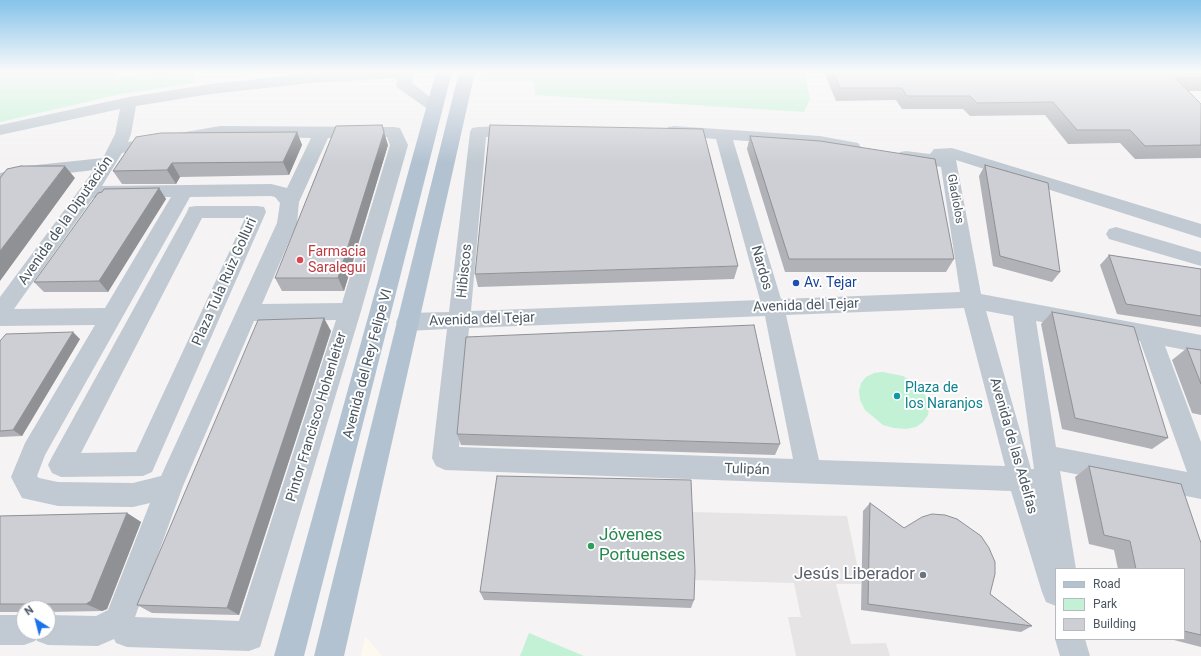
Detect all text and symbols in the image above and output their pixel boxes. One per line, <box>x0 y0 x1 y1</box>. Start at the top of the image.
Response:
street label: Avenida de la Diputación <box>15 153 117 289</box>
street label: Gladiolos <box>944 173 966 225</box>
street label: Plaza Tula Ruiz Golluri <box>189 215 261 349</box>
street label: Hibiscos <box>454 243 476 299</box>
place label: Farmacia Saralegui <box>308 244 366 276</box>
street label: Nardos <box>747 244 775 292</box>
marker: Farmacia Saralegui <box>295 255 305 265</box>
place label: Av. Tejar <box>804 275 857 291</box>
marker: Av. Tejar <box>791 278 801 288</box>
street label: Avenida del Rey Felipe VI <box>340 287 396 441</box>
street label: Avenida del Tejar <box>753 296 859 316</box>
street label: Avenida del Tejar <box>429 310 535 330</box>
street label: Pintor Francisco Hohenleiter <box>283 330 351 504</box>
street label: Avenida de las Adelfas <box>985 376 1041 516</box>
place label: Plaza de los Naranjos <box>905 380 983 412</box>
marker: Plaza de los Naranjos <box>892 391 902 401</box>
street label: Tulipán <box>724 461 770 479</box>
place label: Jóvenes Portuenses <box>599 526 685 566</box>
marker: Jóvenes Portuenses <box>586 541 596 551</box>
place label: Jesús Liberador <box>794 565 915 585</box>
legend <box>1055 568 1185 640</box>
marker: Jesús Liberador <box>918 570 928 580</box>
text: Road <box>1093 577 1121 591</box>
text: Park <box>1093 597 1117 611</box>
north arrow <box>16 600 56 640</box>
text: N <box>22 603 36 618</box>
text: Building <box>1093 617 1136 631</box>

